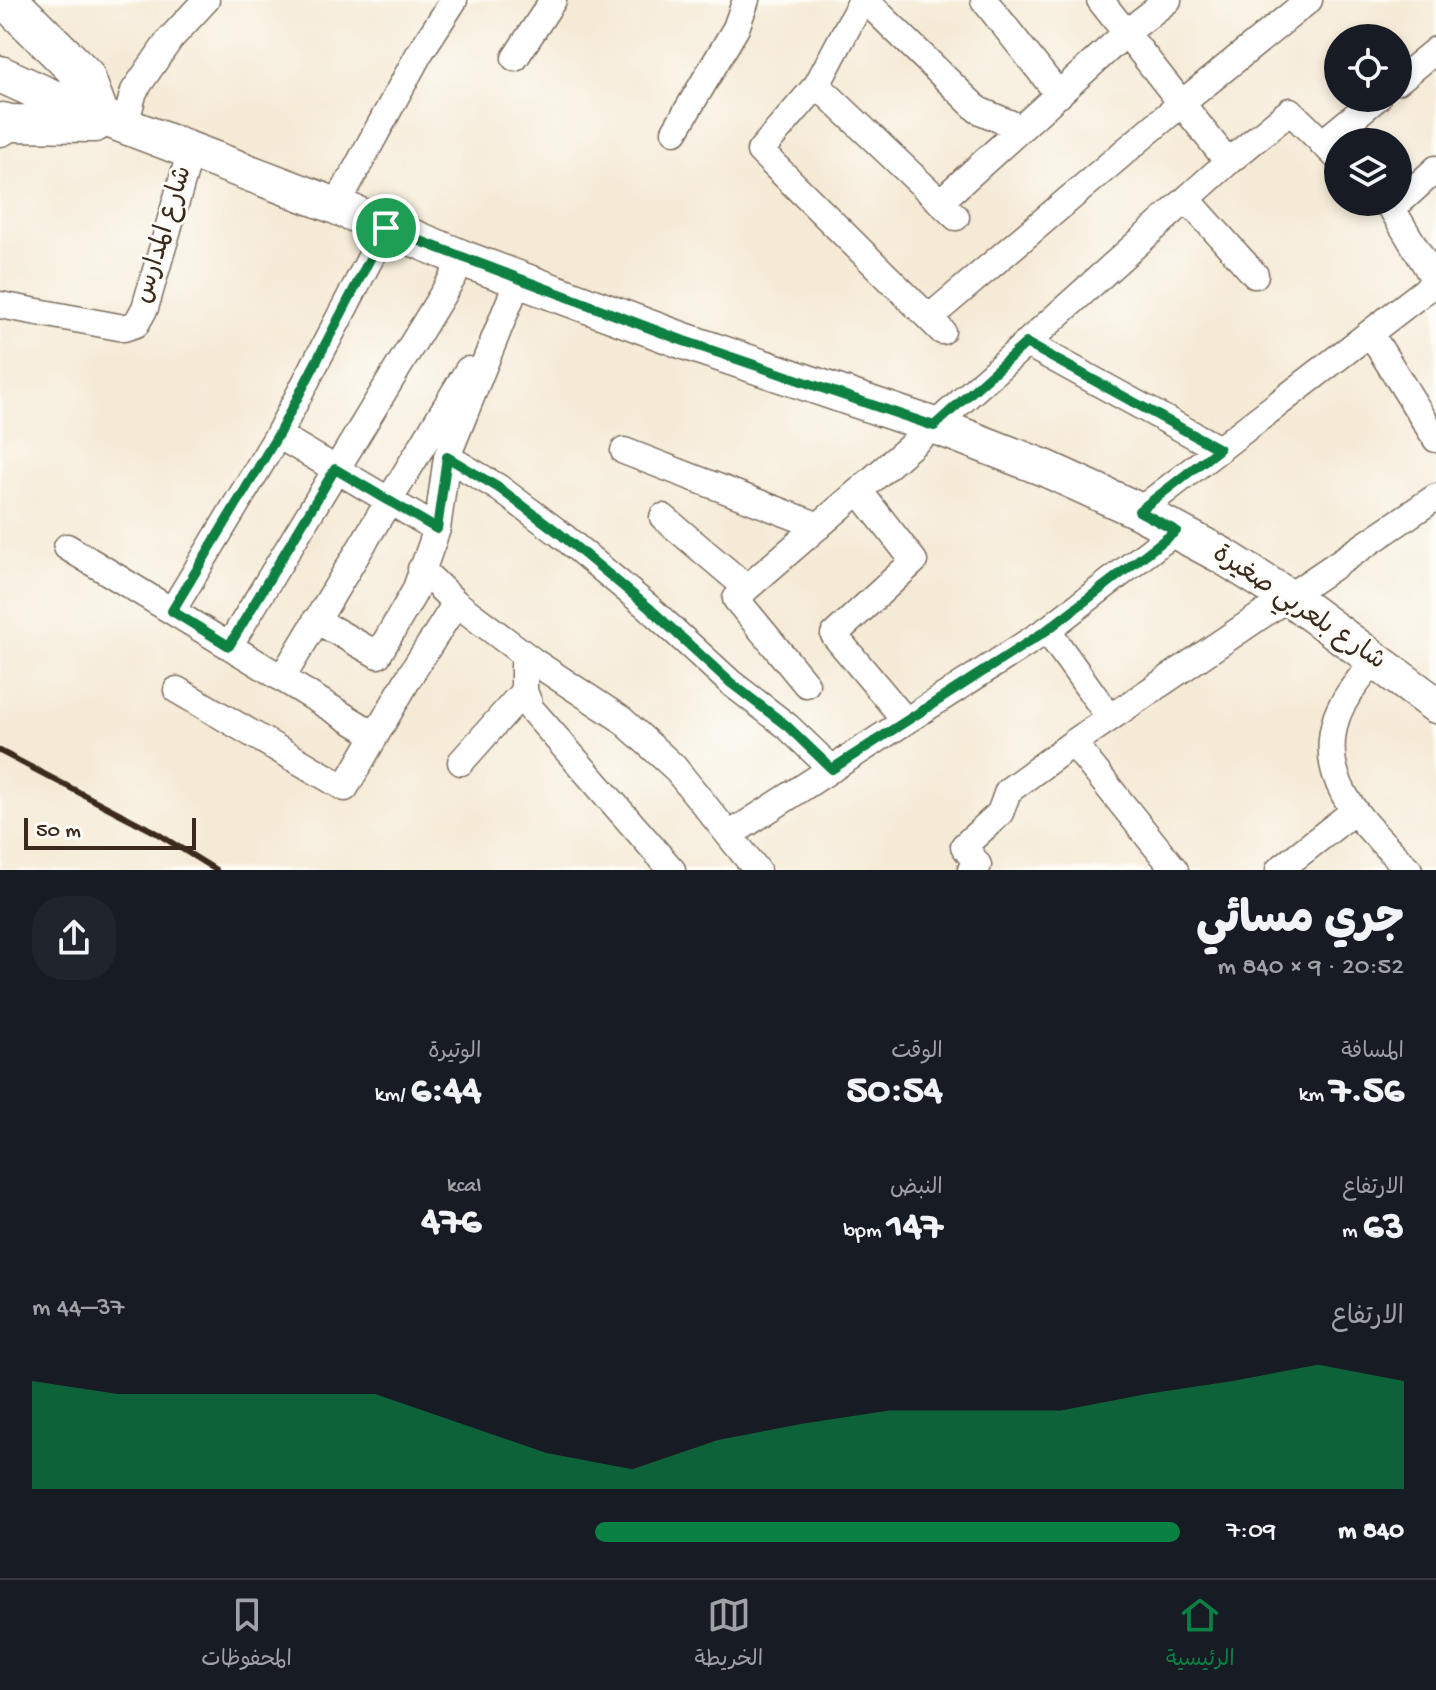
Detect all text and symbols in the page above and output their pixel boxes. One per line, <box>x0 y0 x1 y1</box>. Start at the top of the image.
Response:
map controls <box>1324 24 1412 216</box>
button: locate <box>1324 24 1412 112</box>
button: layers <box>1324 128 1412 216</box>
street label: شارع المدارس <box>129 163 201 307</box>
pin <box>352 194 420 262</box>
icon: arrive <box>364 206 408 250</box>
street label: شارع بلعربي صغيرة <box>1204 540 1390 681</box>
scale bar <box>24 814 196 850</box>
text: 50 m <box>36 819 81 845</box>
button: share <box>32 896 116 980</box>
text: جري مسائي <box>1196 897 1404 949</box>
text: 20:52 · 9 × 840 m <box>1218 953 1404 984</box>
text: الوتيرة <box>428 1040 481 1066</box>
text: الوقت <box>891 1040 943 1066</box>
text: المسافة <box>1341 1040 1404 1066</box>
text: 6:44 <box>411 1069 481 1116</box>
text: 50:54 <box>846 1069 943 1116</box>
text: 7.56 <box>1329 1069 1404 1116</box>
text: /km <box>375 1083 411 1109</box>
text: km <box>1299 1083 1329 1109</box>
text: kcal <box>447 1174 481 1200</box>
text: النبض <box>890 1176 943 1202</box>
text: الارتفاع <box>1342 1176 1404 1202</box>
text: 476 <box>421 1200 481 1247</box>
text: 147 <box>887 1205 943 1252</box>
text: 63 <box>1363 1205 1404 1252</box>
text: bpm <box>844 1219 887 1245</box>
text: m <box>1342 1219 1363 1245</box>
text: 37–44 m <box>32 1294 124 1325</box>
text: الارتفاع <box>1331 1303 1404 1334</box>
text: 7:09 <box>1227 1517 1276 1548</box>
text: 840 m <box>1338 1517 1404 1548</box>
tab: المحفوظات <box>201 1593 292 1677</box>
tab: الخريطة <box>694 1593 763 1677</box>
tab: الرئيسية <box>1166 1593 1235 1677</box>

